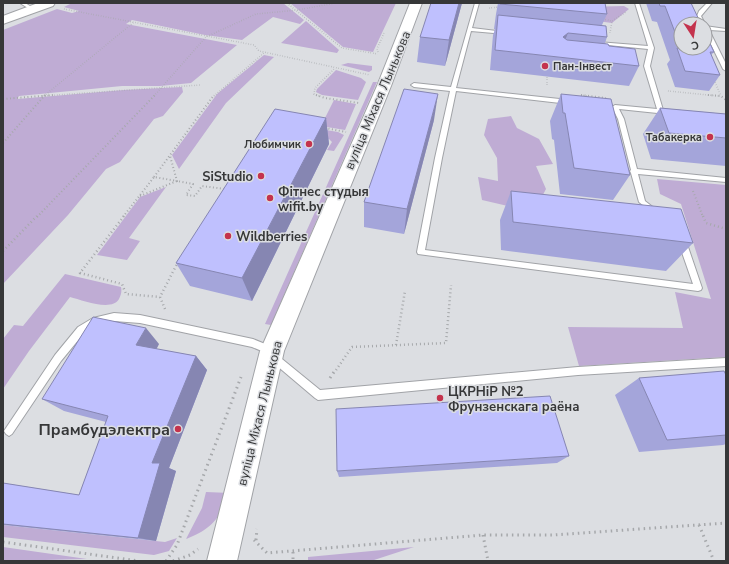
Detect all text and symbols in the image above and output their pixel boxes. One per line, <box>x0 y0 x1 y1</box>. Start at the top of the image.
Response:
north arrow <box>673 16 713 56</box>
street label: вуліца Міхася Лынькова <box>341 28 415 172</box>
text: С <box>689 37 700 54</box>
place label: Пан-Інвест <box>553 59 613 74</box>
marker: Пан-Інвест <box>540 61 550 71</box>
place label: Табакерка <box>646 130 702 145</box>
marker: Табакерка <box>705 132 715 142</box>
place label: Любимчик <box>244 137 302 152</box>
marker: Любимчик <box>304 139 314 149</box>
place label: SiStudio <box>202 168 253 186</box>
marker: SiStudio <box>256 171 266 181</box>
place label: Фітнес студыя wifit.by <box>278 183 369 216</box>
marker: Фітнес студыя wifit.by <box>265 193 275 203</box>
place label: Wildberries <box>236 228 307 246</box>
marker: Wildberries <box>223 231 233 241</box>
street label: вуліца Міхася Лынькова <box>233 339 287 488</box>
place label: ЦКРНіР №2 Фрунзенскага раёна <box>448 383 580 416</box>
marker: ЦКРНіР №2 Фрунзенскага раёна <box>435 393 445 403</box>
place label: Прамбудэлектра <box>39 419 170 441</box>
marker: Прамбудэлектра <box>173 424 183 434</box>

